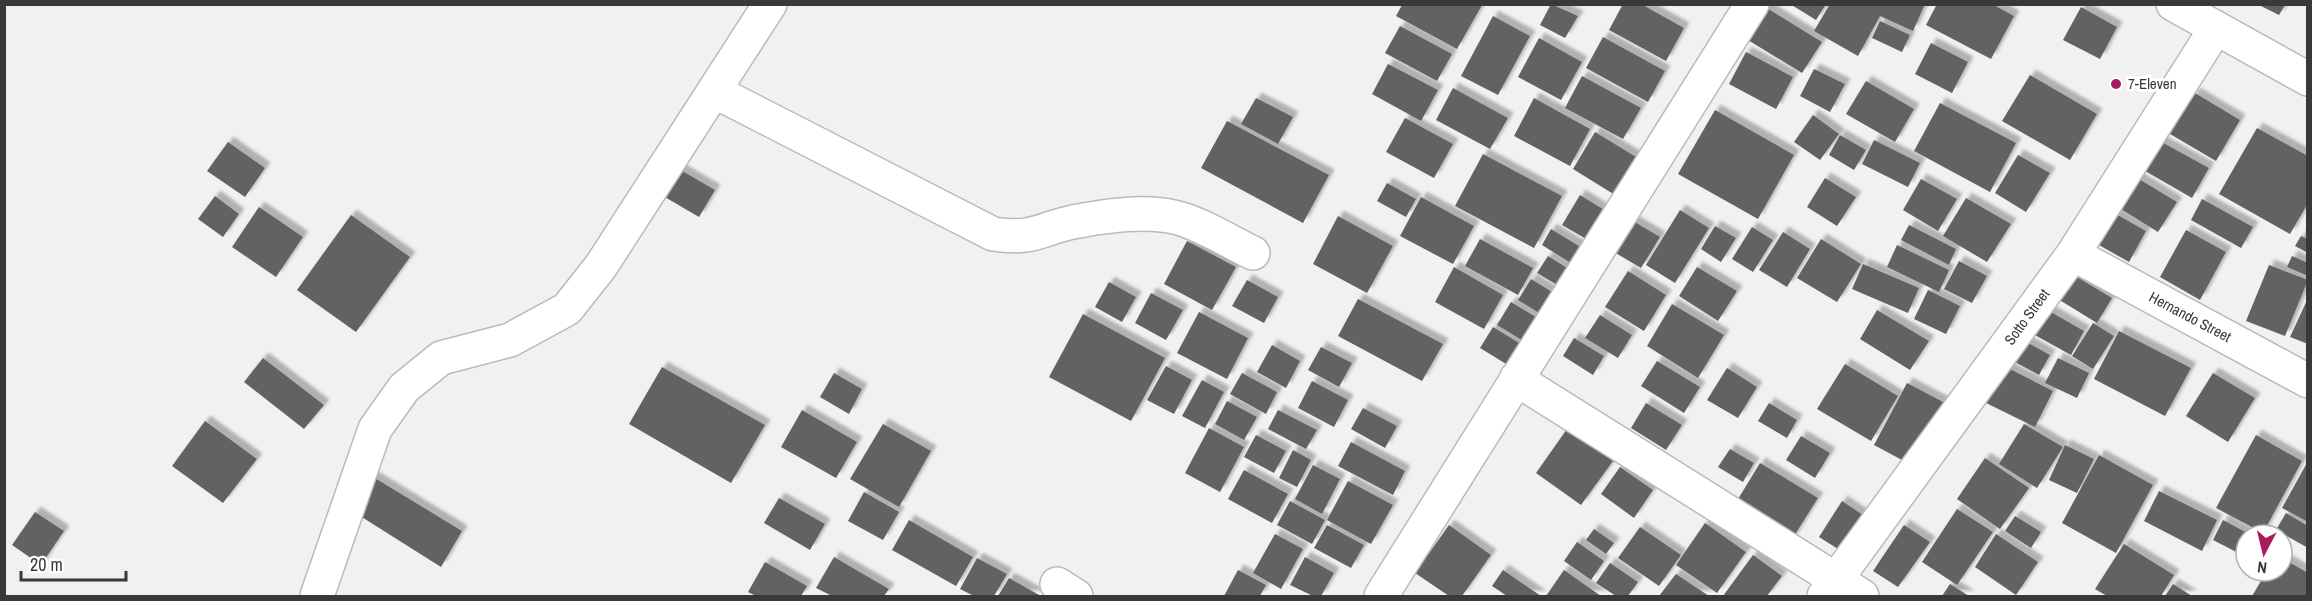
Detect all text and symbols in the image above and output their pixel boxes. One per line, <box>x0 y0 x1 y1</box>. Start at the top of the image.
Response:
place label: 7-Eleven <box>2128 73 2177 94</box>
marker: 7-Eleven <box>2109 77 2123 91</box>
street label: Sotto Street <box>1999 284 2055 349</box>
street label: Hernando Street <box>2145 286 2236 347</box>
north arrow <box>2234 523 2294 583</box>
scale bar <box>21 544 126 582</box>
text: 20 m <box>30 552 63 577</box>
text: N <box>2256 556 2268 579</box>

